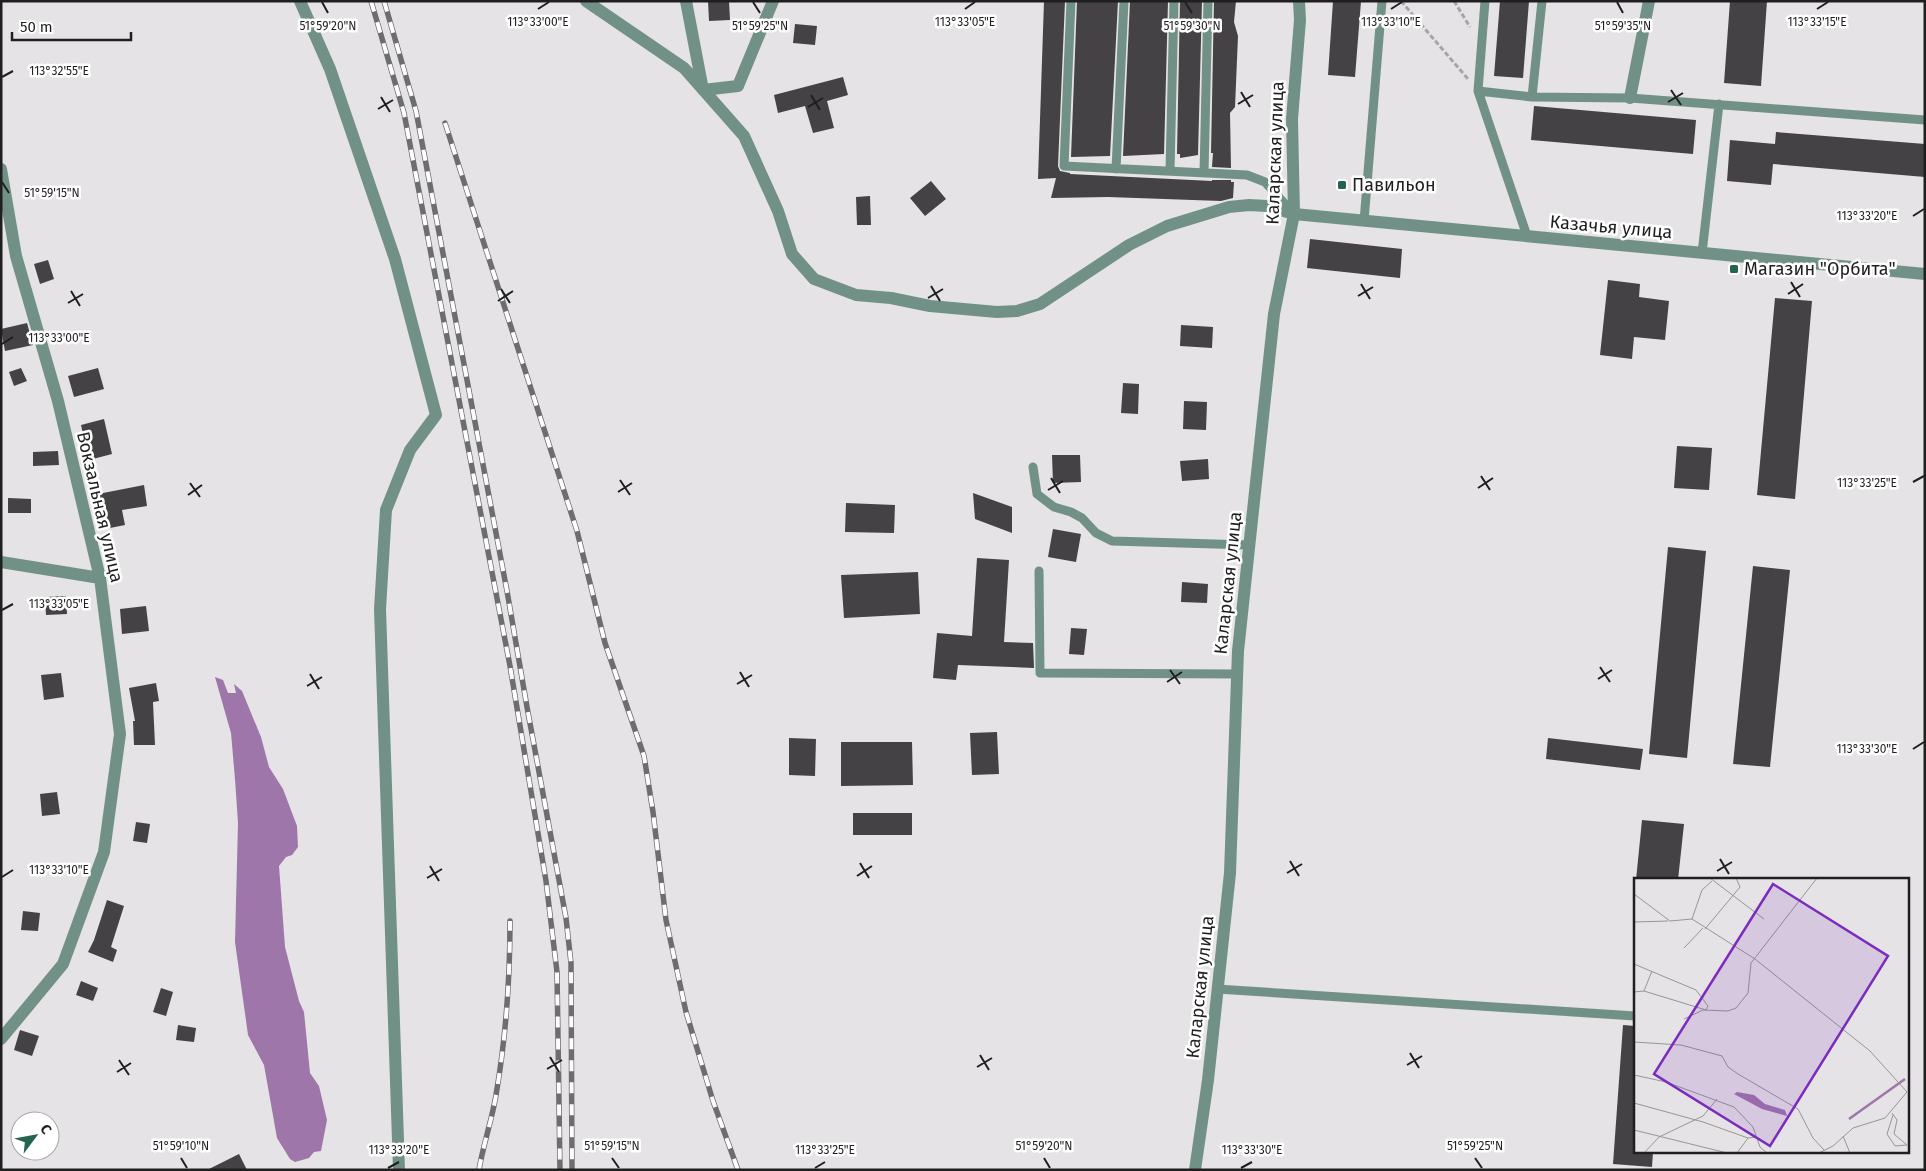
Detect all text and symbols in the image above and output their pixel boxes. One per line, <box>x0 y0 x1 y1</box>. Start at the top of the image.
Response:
scale bar <box>12 10 131 42</box>
text: 113°33'00"E <box>507 15 569 29</box>
text: 113°33'05"E <box>935 15 995 29</box>
text: 113°33'10"E <box>1361 15 1421 29</box>
text: 113°33'15"E <box>1787 15 1847 29</box>
text: 50 m <box>20 18 53 36</box>
text: 51°59'20"N <box>299 19 357 33</box>
text: 51°59'25"N <box>732 19 788 33</box>
text: 51°59'30"N <box>1163 19 1221 33</box>
text: 51°59'35"N <box>1595 19 1651 33</box>
text: 113°32'55"E <box>29 64 89 78</box>
street label: Каларская улица <box>1262 81 1288 225</box>
place label: Павильон <box>1352 174 1436 196</box>
marker: Павильон <box>1336 179 1348 191</box>
text: 51°59'15"N <box>24 186 80 200</box>
text: 113°33'20"E <box>1837 209 1897 223</box>
street label: Казачья улица <box>1549 211 1673 243</box>
place label: Магазин "Орбита" <box>1744 258 1896 280</box>
marker: Магазин "Орбита" <box>1728 263 1740 275</box>
text: 113°33'00"E <box>28 331 90 345</box>
street label: Вокзальная улица <box>72 429 128 585</box>
text: 113°33'25"E <box>1837 476 1897 490</box>
street label: Каларская улица <box>1210 511 1246 655</box>
text: 113°33'05"E <box>29 597 89 611</box>
text: 113°33'30"E <box>1837 742 1897 756</box>
text: 113°33'10"E <box>29 863 89 877</box>
inset map <box>1634 878 1908 1154</box>
street label: Каларская улица <box>1182 915 1218 1059</box>
north arrow <box>10 1111 60 1161</box>
text: С <box>36 1121 55 1137</box>
text: 51°59'10"N <box>153 1139 209 1153</box>
text: 51°59'15"N <box>584 1139 640 1153</box>
text: 51°59'20"N <box>1015 1139 1073 1153</box>
text: 51°59'25"N <box>1447 1139 1503 1153</box>
text: 113°33'20"E <box>369 1143 429 1157</box>
text: 113°33'25"E <box>795 1143 855 1157</box>
text: 113°33'30"E <box>1222 1143 1282 1157</box>

